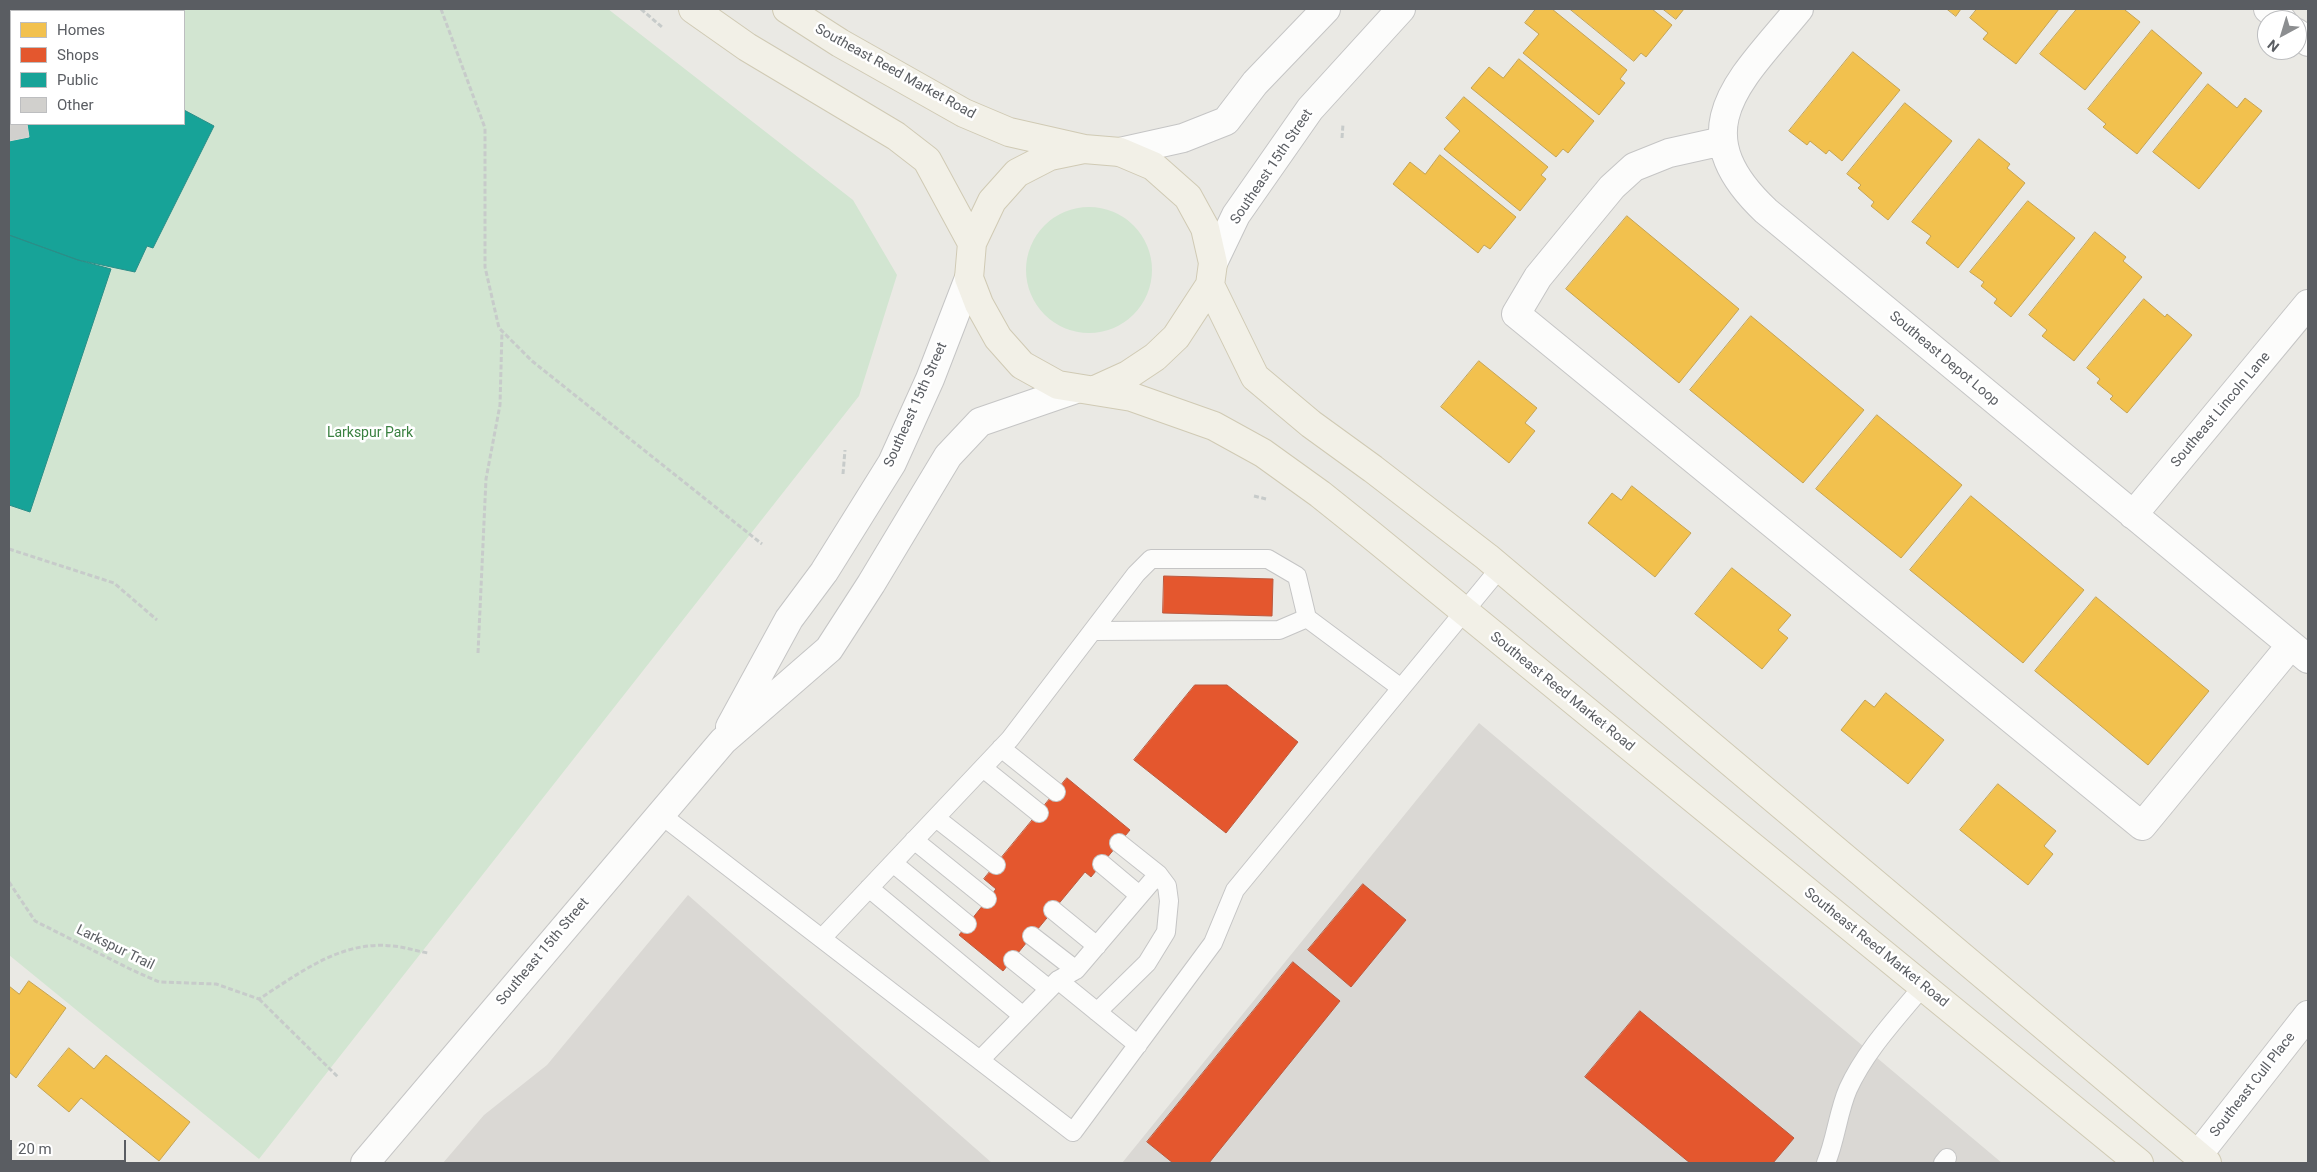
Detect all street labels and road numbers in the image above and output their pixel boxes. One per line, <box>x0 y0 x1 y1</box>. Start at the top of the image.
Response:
street label: Southeast Reed Market Road <box>812 21 978 123</box>
street label: Southeast 15th Street <box>1227 106 1317 228</box>
street label: Southeast Depot Loop <box>1886 308 2002 410</box>
street label: Southeast 15th Street <box>881 340 951 470</box>
street label: Southeast Lincoln Lane <box>2168 349 2274 471</box>
street label: Southeast Reed Market Road <box>1487 629 1637 755</box>
street label: Southeast Reed Market Road <box>1801 885 1951 1011</box>
street label: Southeast 15th Street <box>493 895 593 1009</box>
street label: Larkspur Trail <box>73 922 157 974</box>
street label: Southeast Cull Place <box>2207 1029 2299 1141</box>

